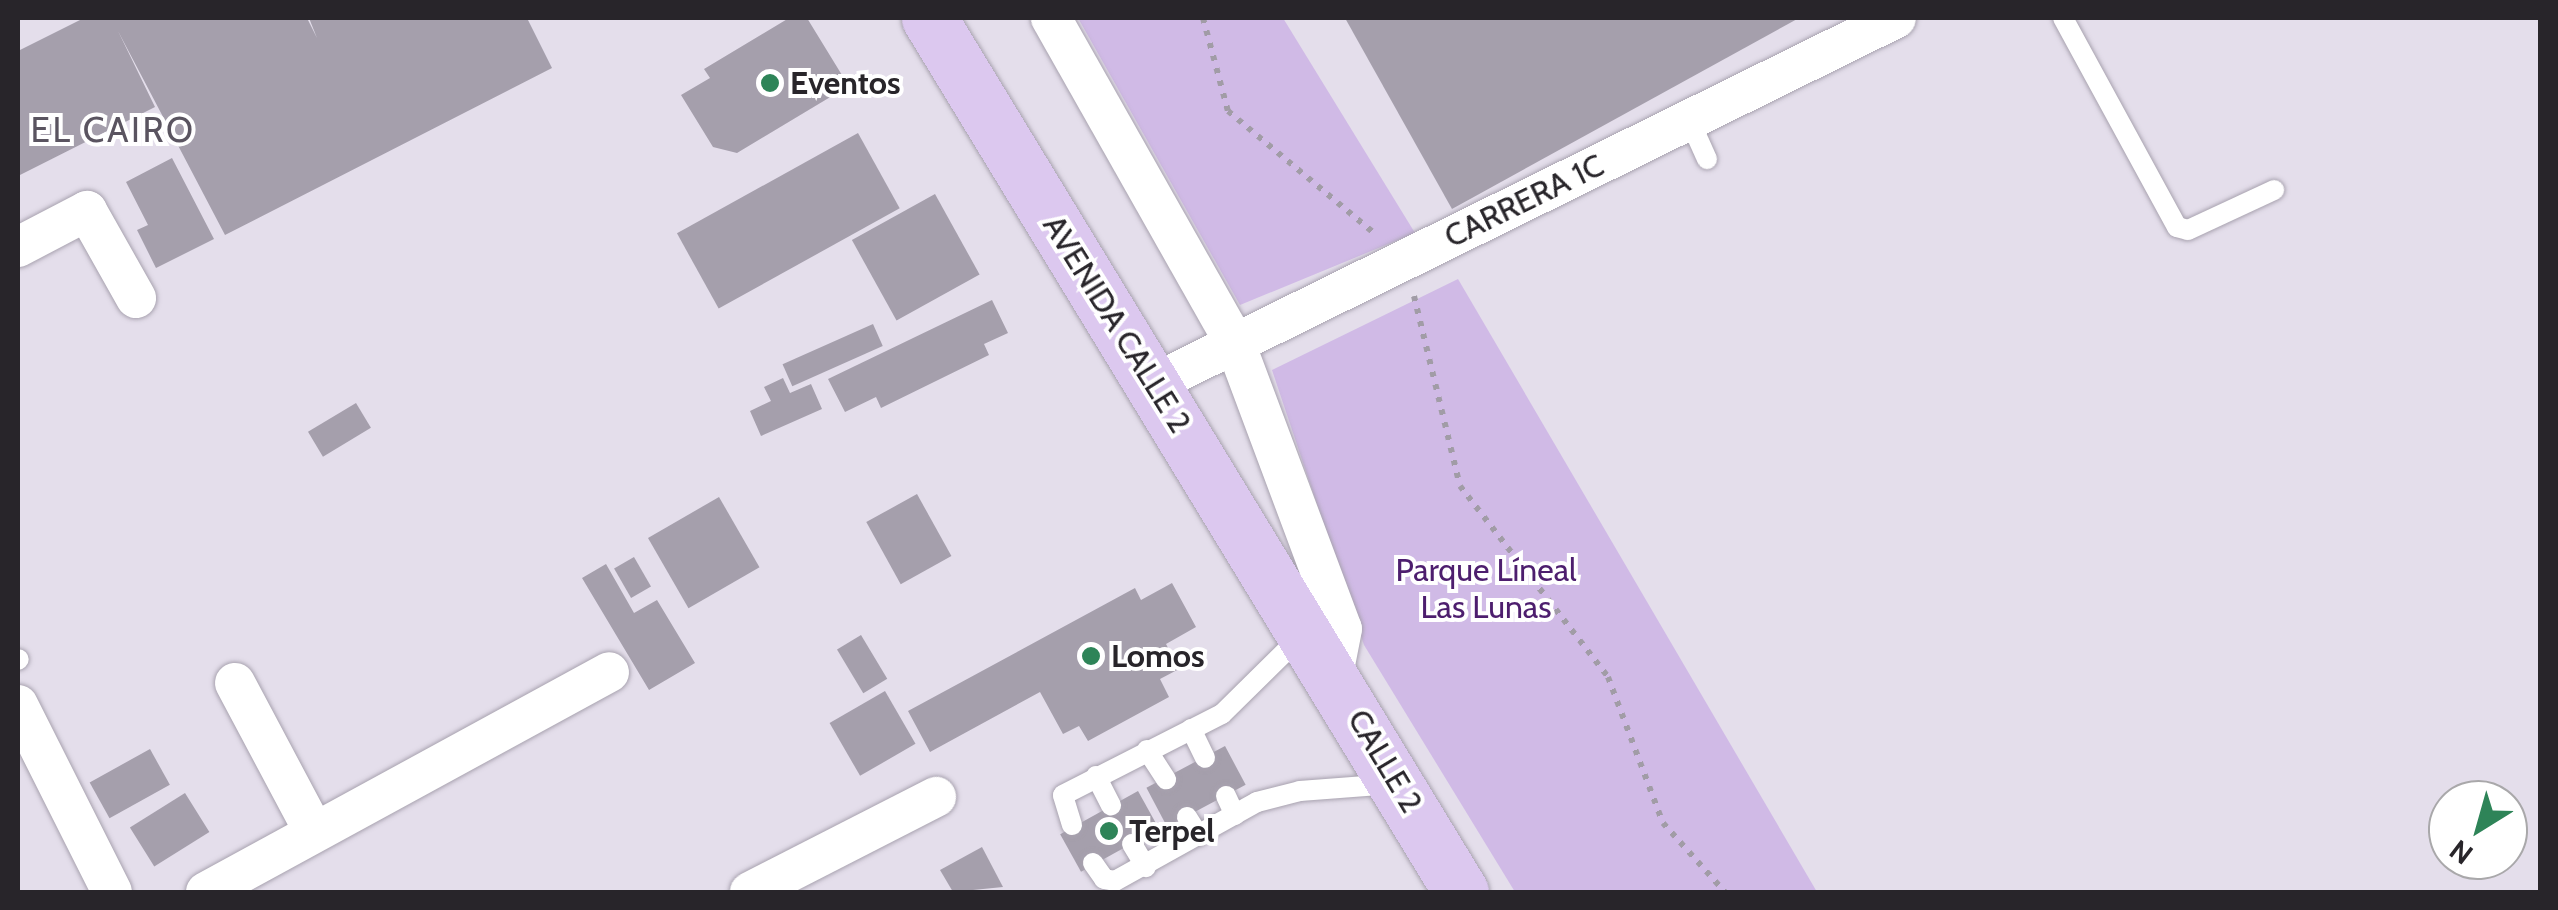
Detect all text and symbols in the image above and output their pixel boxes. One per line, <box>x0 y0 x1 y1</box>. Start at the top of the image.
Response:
place label: Eventos <box>790 64 900 102</box>
marker: Eventos <box>759 72 781 94</box>
district label: EL CAIRO <box>31 109 195 151</box>
street label: CARRERA 1C <box>1438 146 1610 256</box>
street label: AVENIDA CALLE 2 <box>1035 208 1199 440</box>
park label: Parque Líneal Las Lunas <box>1395 552 1577 627</box>
place label: Lomos <box>1111 637 1205 675</box>
marker: Lomos <box>1080 645 1102 667</box>
street label: CALLE 2 <box>1339 703 1431 819</box>
north arrow <box>2428 780 2528 880</box>
place label: Terpel <box>1129 812 1215 850</box>
marker: Terpel <box>1098 820 1120 842</box>
text: N <box>2443 833 2479 872</box>

